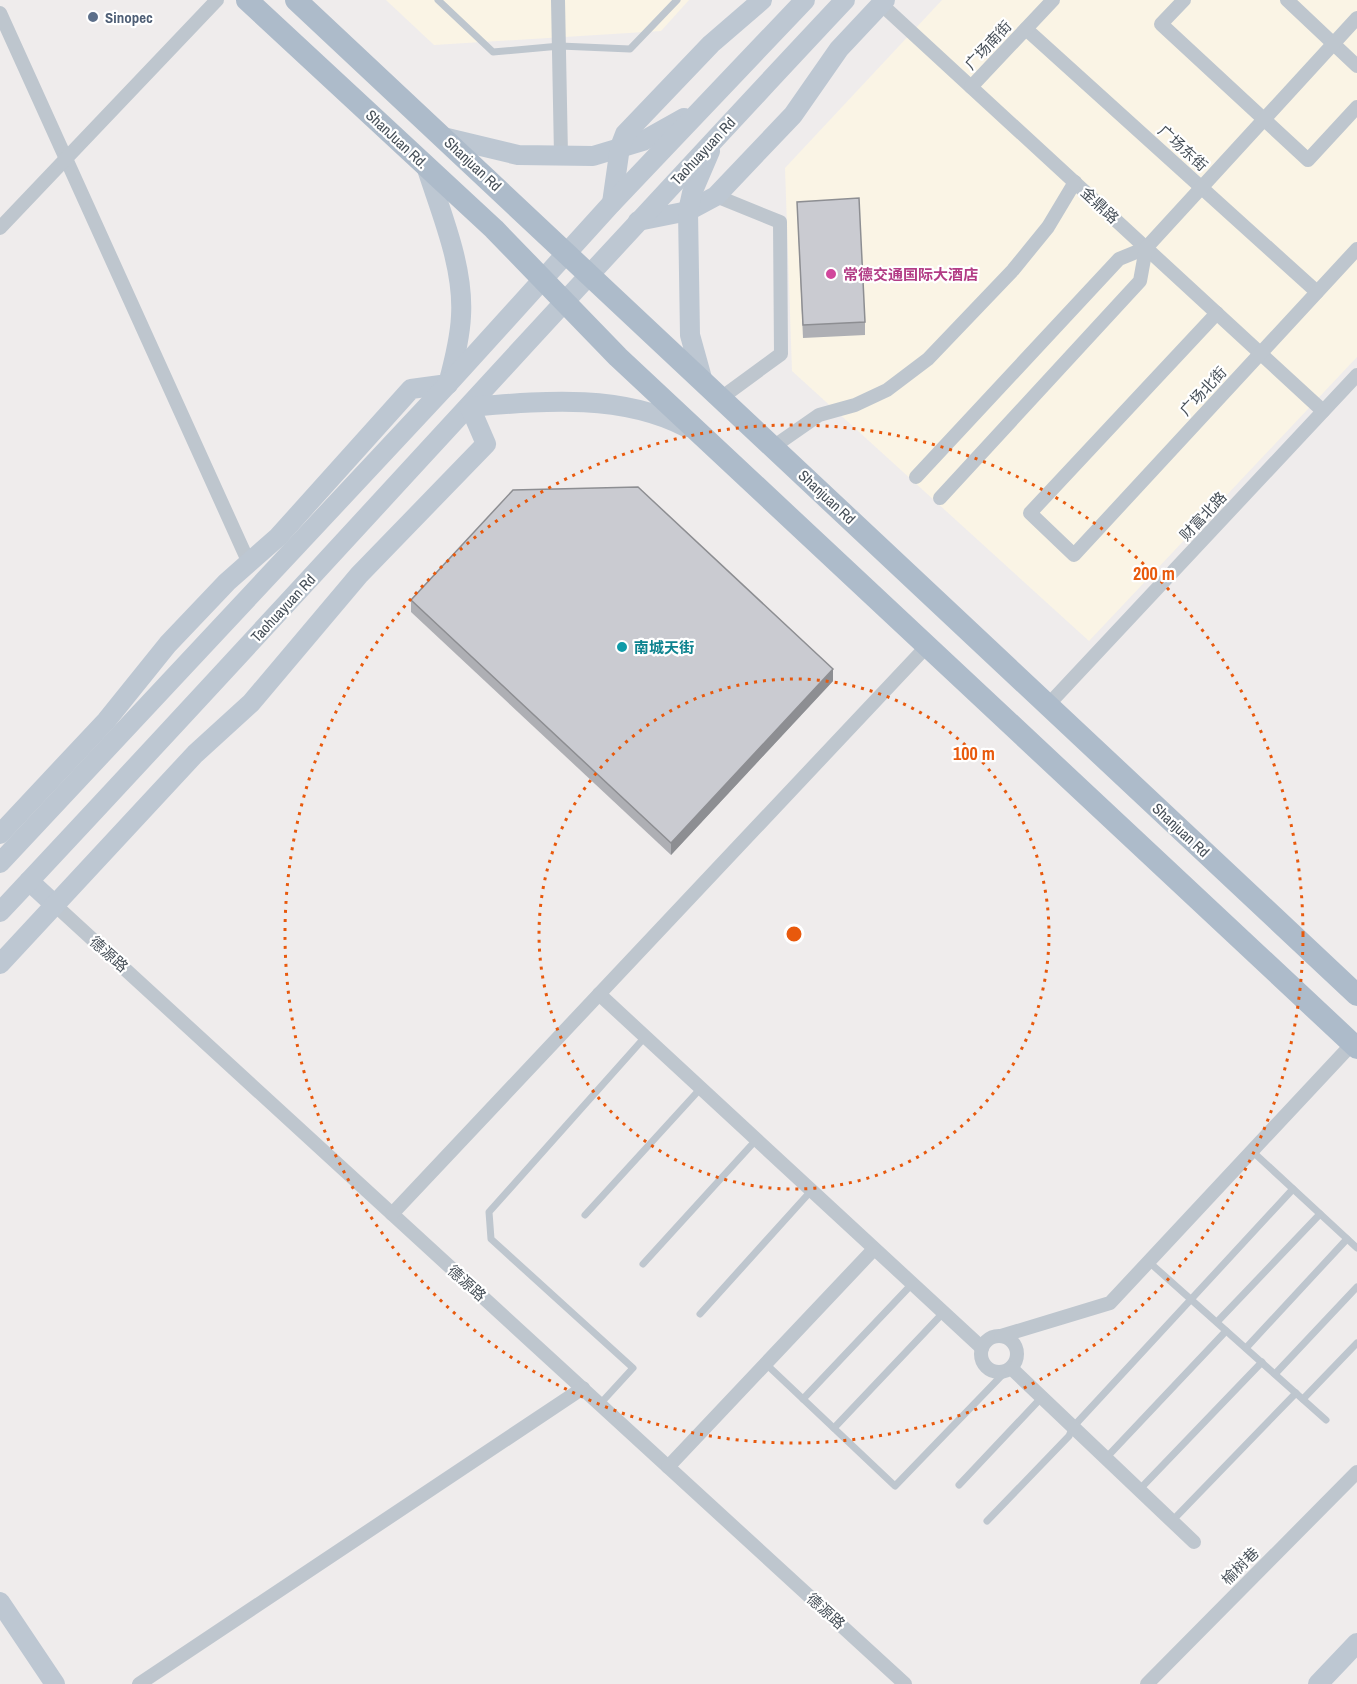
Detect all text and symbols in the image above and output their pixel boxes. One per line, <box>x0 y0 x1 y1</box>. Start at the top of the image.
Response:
place label: Sinopec <box>105 7 153 28</box>
marker: Sinopec <box>86 10 100 24</box>
street label: 广场南街 <box>960 16 1016 74</box>
street label: ShanJuan Rd. <box>361 105 433 173</box>
street label: Taohuayuan Rd <box>666 112 740 190</box>
street label: 广场东街 <box>1154 120 1212 176</box>
street label: Shanjuan Rd <box>440 132 506 196</box>
street label: 金鼎路 <box>1076 182 1124 228</box>
place label: 常德交通国际大酒店 <box>843 264 978 285</box>
marker: 常德交通国际大酒店 <box>824 267 838 281</box>
street label: 广场北街 <box>1175 362 1231 420</box>
street label: Shanjuan Rd <box>794 465 860 529</box>
street label: 财富北路 <box>1175 487 1231 545</box>
text: 200 m <box>1133 561 1175 586</box>
street label: Taohuayuan Rd <box>246 569 320 647</box>
place label: 南城天街 <box>634 637 694 658</box>
marker: 南城天街 <box>615 640 629 654</box>
text: 100 m <box>953 741 995 766</box>
street label: Shanjuan Rd <box>1148 798 1214 862</box>
centre of rings <box>784 924 804 944</box>
street label: 德源路 <box>85 931 133 977</box>
street label: 德源路 <box>443 1260 491 1306</box>
street label: 榆树巷 <box>1217 1543 1263 1589</box>
street label: 德源路 <box>802 1588 850 1634</box>

